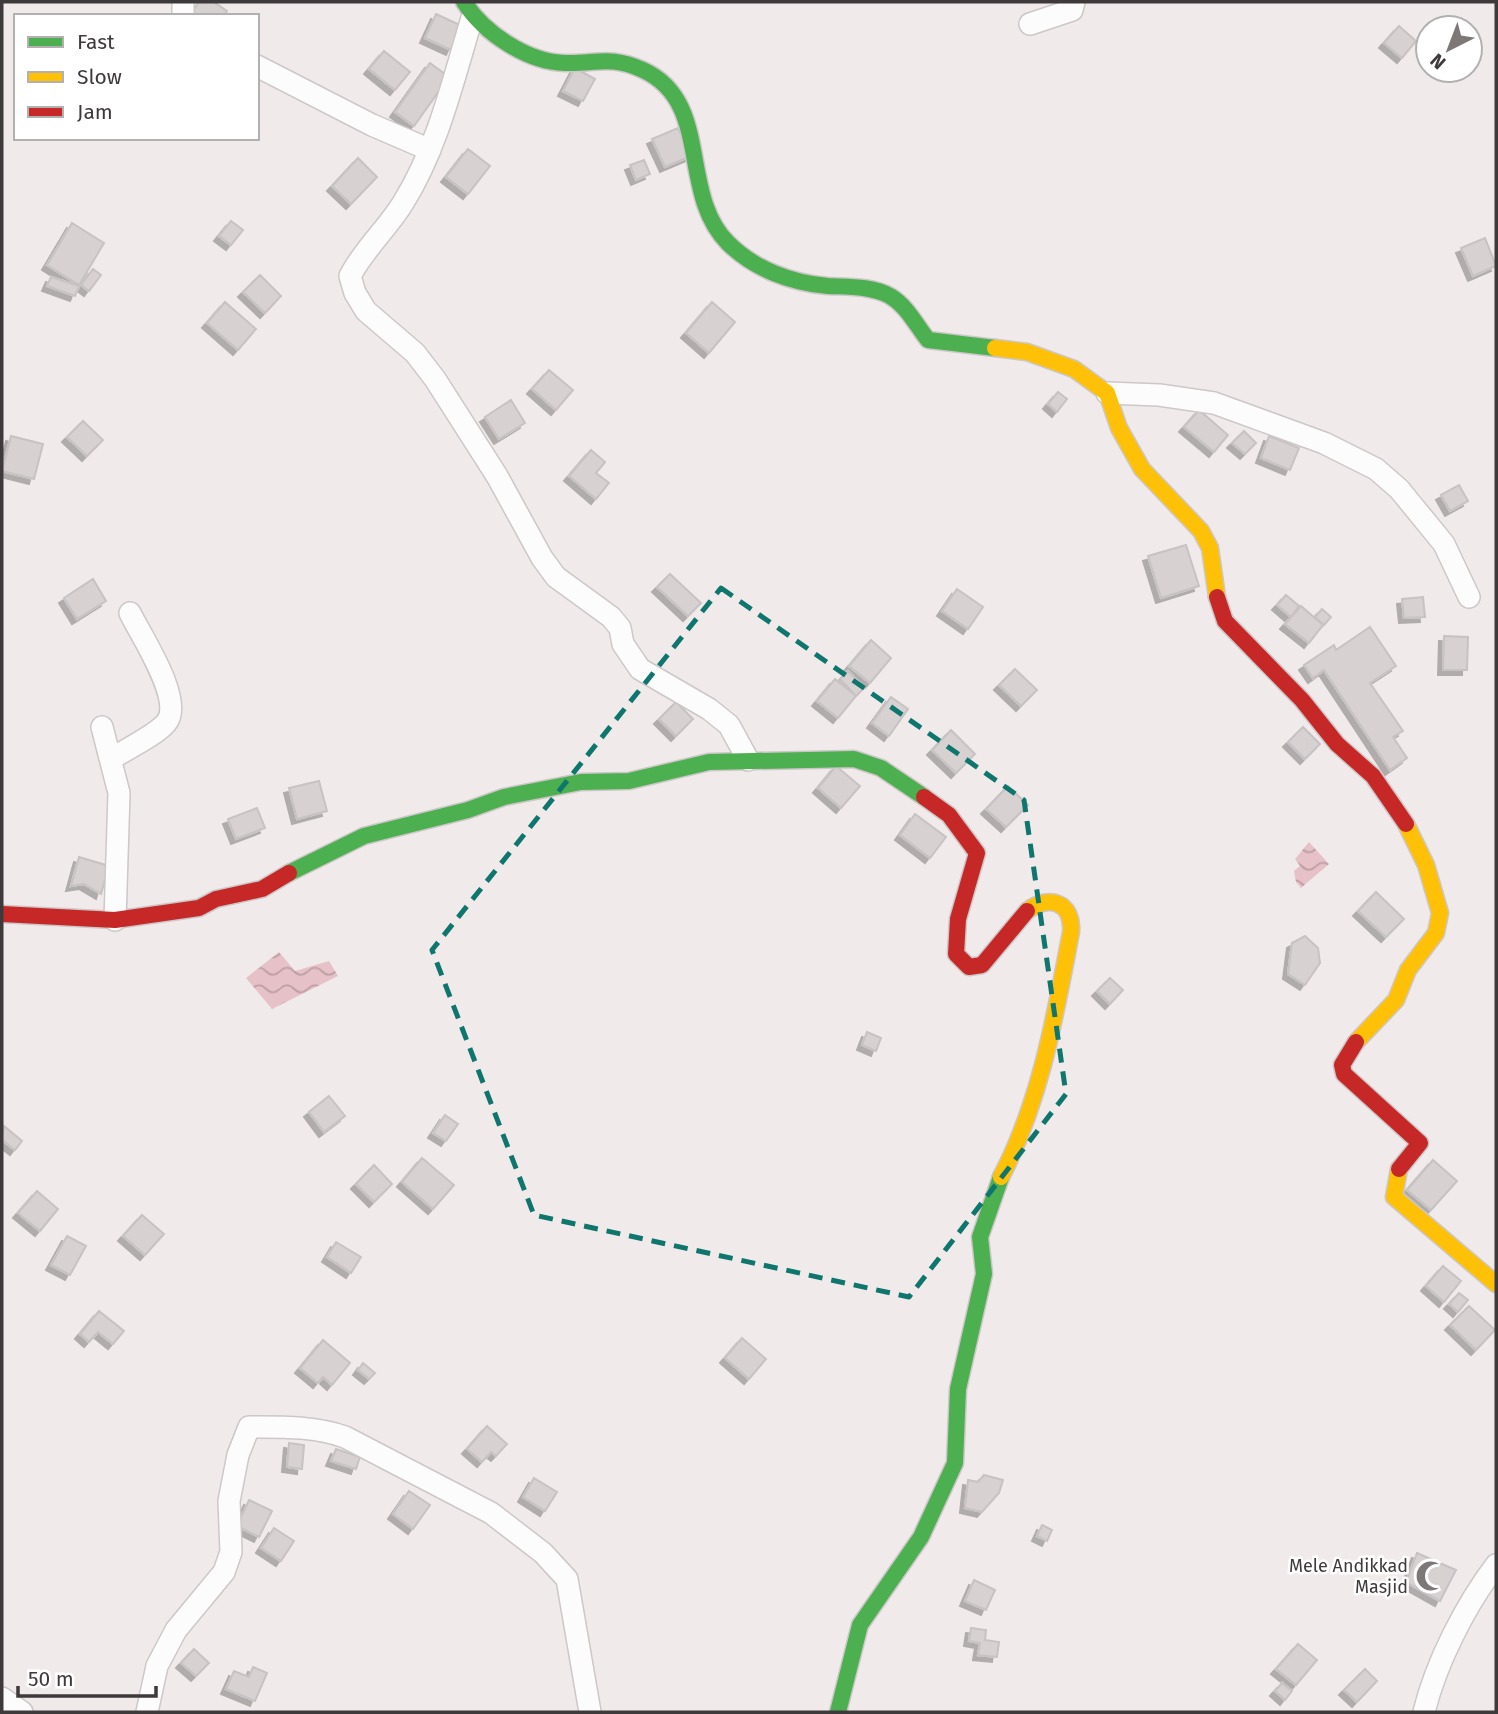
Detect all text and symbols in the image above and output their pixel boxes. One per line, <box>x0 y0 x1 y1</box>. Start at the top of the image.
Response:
legend <box>14 14 259 140</box>
north arrow <box>1414 14 1484 84</box>
text: Fast <box>77 29 115 55</box>
text: N <box>1426 48 1450 74</box>
text: Slow <box>77 64 122 90</box>
text: Jam <box>77 99 113 125</box>
place label: Mele Andikkad Masjid <box>1289 1555 1408 1598</box>
mosque icon: Mele Andikkad Masjid <box>1414 1559 1448 1593</box>
scale bar <box>18 1654 156 1698</box>
text: 50 m <box>28 1666 74 1692</box>

